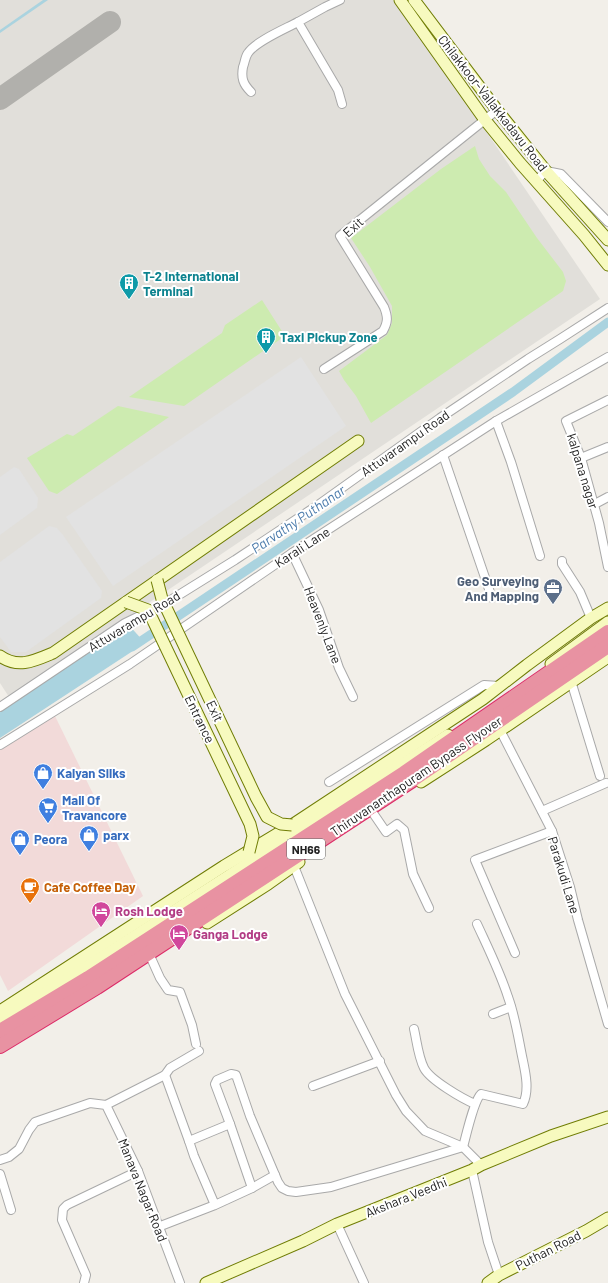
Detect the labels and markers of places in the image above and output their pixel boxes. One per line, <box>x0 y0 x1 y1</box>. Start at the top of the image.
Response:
place label: T-2 International Terminal <box>143 268 239 299</box>
building icon: T-2 International Terminal <box>118 272 140 300</box>
building icon: Taxi Pickup Zone <box>255 326 277 354</box>
place label: Taxi Pickup Zone <box>280 329 378 345</box>
place label: Geo Surveying And Mapping <box>457 573 539 604</box>
office icon: Geo Surveying And Mapping <box>542 577 564 605</box>
shop icon: Kalyan Silks <box>32 762 54 790</box>
place label: Kalyan Silks <box>57 765 126 781</box>
place label: Mall Of Travancore <box>62 792 127 823</box>
supermarket icon: Mall Of Travancore <box>37 796 59 824</box>
shop icon: parx <box>78 824 100 852</box>
place label: parx <box>103 827 129 843</box>
shop icon: Peora <box>9 828 31 856</box>
place label: Peora <box>34 831 68 847</box>
cafe icon: Cafe Coffee Day <box>19 876 41 904</box>
place label: Cafe Coffee Day <box>44 879 136 895</box>
hotel icon: Rosh Lodge <box>90 900 112 928</box>
place label: Rosh Lodge <box>115 903 183 919</box>
hotel icon: Ganga Lodge <box>168 923 190 951</box>
place label: Ganga Lodge <box>193 926 268 942</box>

